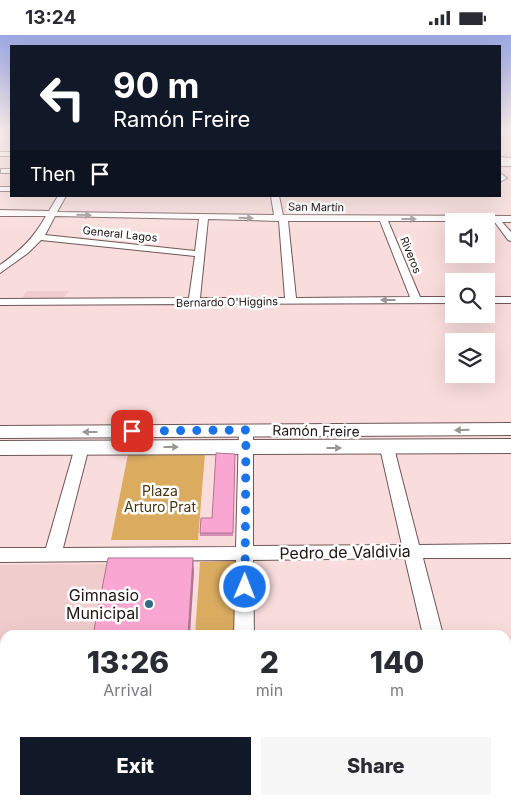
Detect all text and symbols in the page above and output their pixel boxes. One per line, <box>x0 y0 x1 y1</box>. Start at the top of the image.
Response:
text: 13:24 <box>25 6 76 29</box>
text: 90 m <box>113 64 200 106</box>
icon: left <box>30 65 95 130</box>
text: Ramón Freire <box>113 106 250 132</box>
icon: arrive <box>86 160 114 188</box>
text: Then <box>30 163 76 186</box>
street label: San Martín <box>288 200 344 214</box>
one-way arrow <box>76 211 92 219</box>
map controls <box>445 213 495 383</box>
button: sound <box>445 213 495 263</box>
one-way arrow <box>238 214 254 222</box>
one-way arrow <box>401 215 417 223</box>
street label: General Lagos <box>82 223 158 245</box>
street label: Riveros <box>397 235 425 276</box>
button: search <box>445 273 495 323</box>
street label: Bernardo O'Higgins <box>176 294 278 310</box>
one-way arrow <box>379 296 395 304</box>
button: layers <box>445 333 495 383</box>
pin <box>111 410 153 452</box>
icon: arrive <box>118 417 146 445</box>
street label: Ramón Freire <box>272 421 360 440</box>
one-way arrow <box>454 426 470 434</box>
one-way arrow <box>82 428 98 436</box>
one-way arrow <box>163 443 179 451</box>
one-way arrow <box>326 444 342 452</box>
park label: Plaza Arturo Prat <box>124 482 196 515</box>
street label: Pedro de Valdivia <box>279 541 411 563</box>
position arrow <box>218 560 270 612</box>
place label: Gimnasio Municipal <box>66 585 139 623</box>
marker: Gimnasio Municipal <box>143 598 155 610</box>
text: 13:26 <box>87 644 169 680</box>
text: 2 <box>260 644 279 680</box>
text: 140 <box>370 644 424 680</box>
text: Arrival <box>103 680 152 700</box>
text: min <box>256 680 283 700</box>
text: m <box>390 680 404 700</box>
button: Exit <box>20 737 251 795</box>
button: Share <box>261 737 491 795</box>

